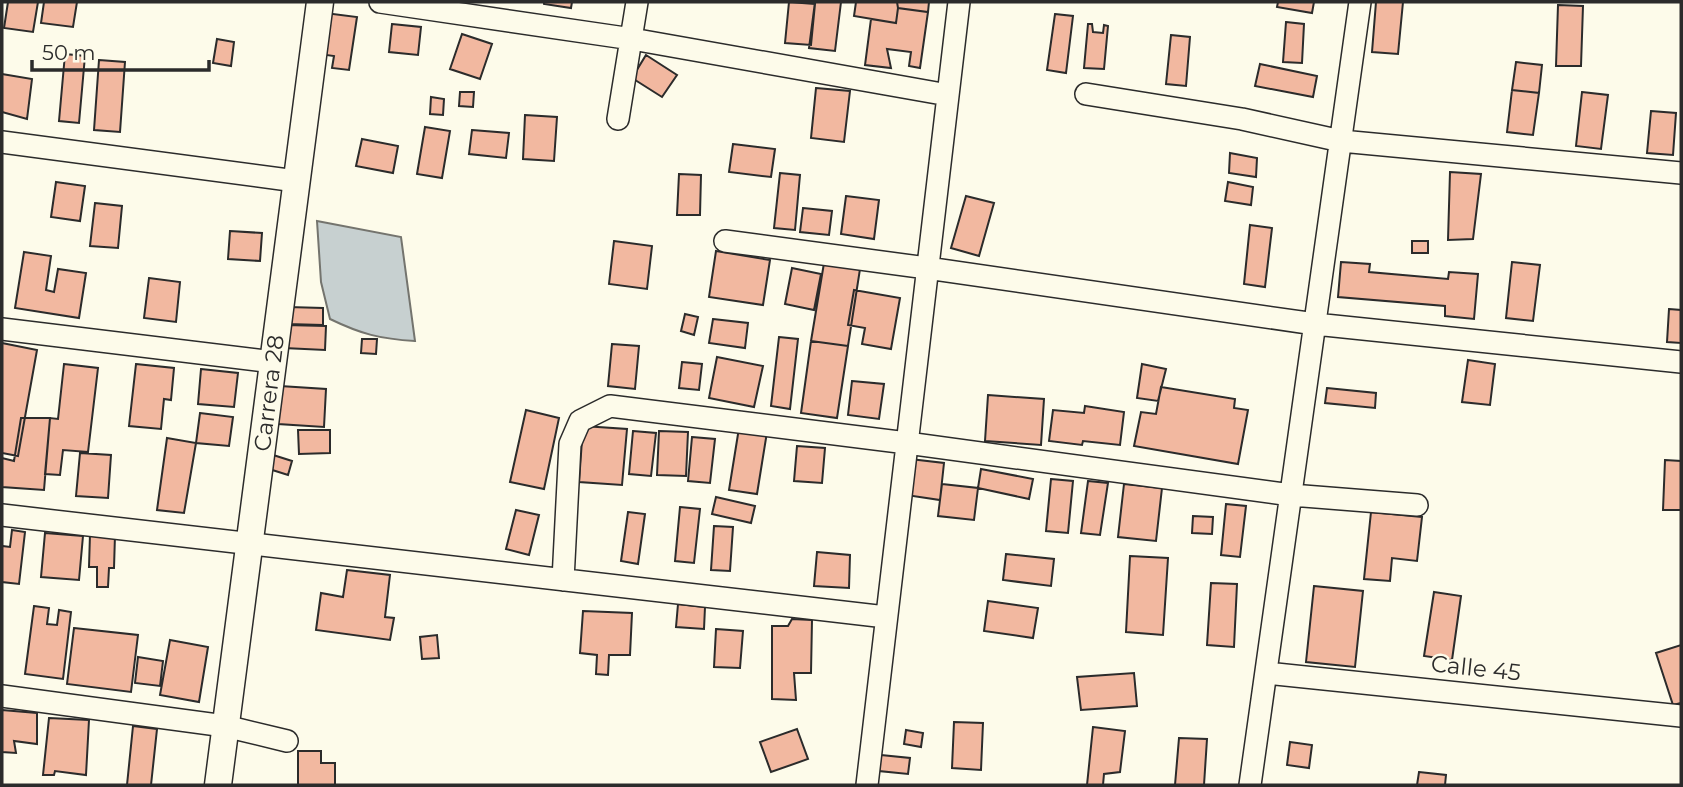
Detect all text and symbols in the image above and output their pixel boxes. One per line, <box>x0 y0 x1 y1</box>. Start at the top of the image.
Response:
scale bar <box>32 28 208 72</box>
text: 50 m <box>42 40 96 65</box>
street label: Carrera 28 <box>248 333 290 453</box>
street label: Calle 45 <box>1430 649 1522 687</box>

